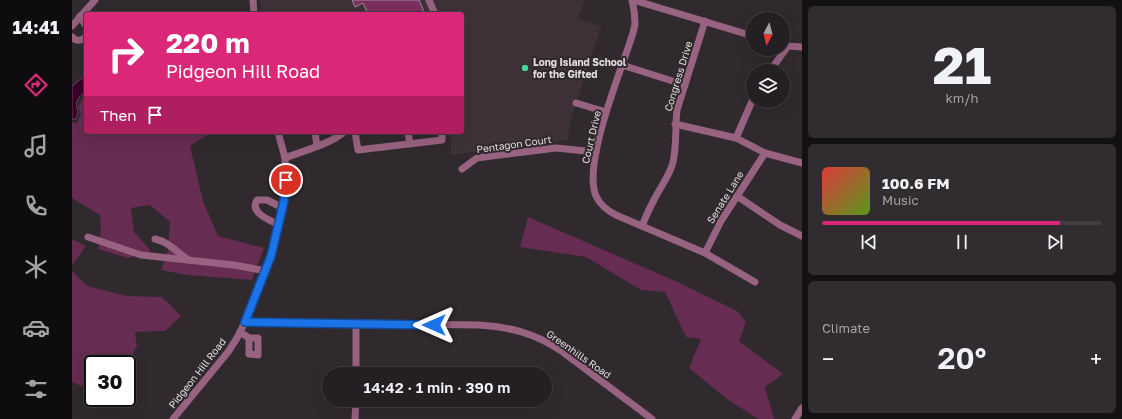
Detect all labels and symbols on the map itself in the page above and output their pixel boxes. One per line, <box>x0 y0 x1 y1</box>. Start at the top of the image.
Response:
north arrow <box>746 12 790 56</box>
street label: Congress Drive <box>662 39 694 112</box>
place label: Long Island School for the Gifted <box>533 56 627 80</box>
marker: Long Island School for the Gifted <box>520 63 530 73</box>
street label: Court Drive <box>579 109 603 165</box>
street label: Pentagon Court <box>476 133 552 155</box>
pin <box>269 163 303 197</box>
street label: Senate Lane <box>704 168 746 225</box>
position arrow <box>413 304 455 346</box>
street label: Greenhills Road <box>544 327 614 381</box>
street label: Pidgeon Hill Road <box>166 336 228 410</box>
speed limit sign: 30 <box>84 355 136 407</box>

